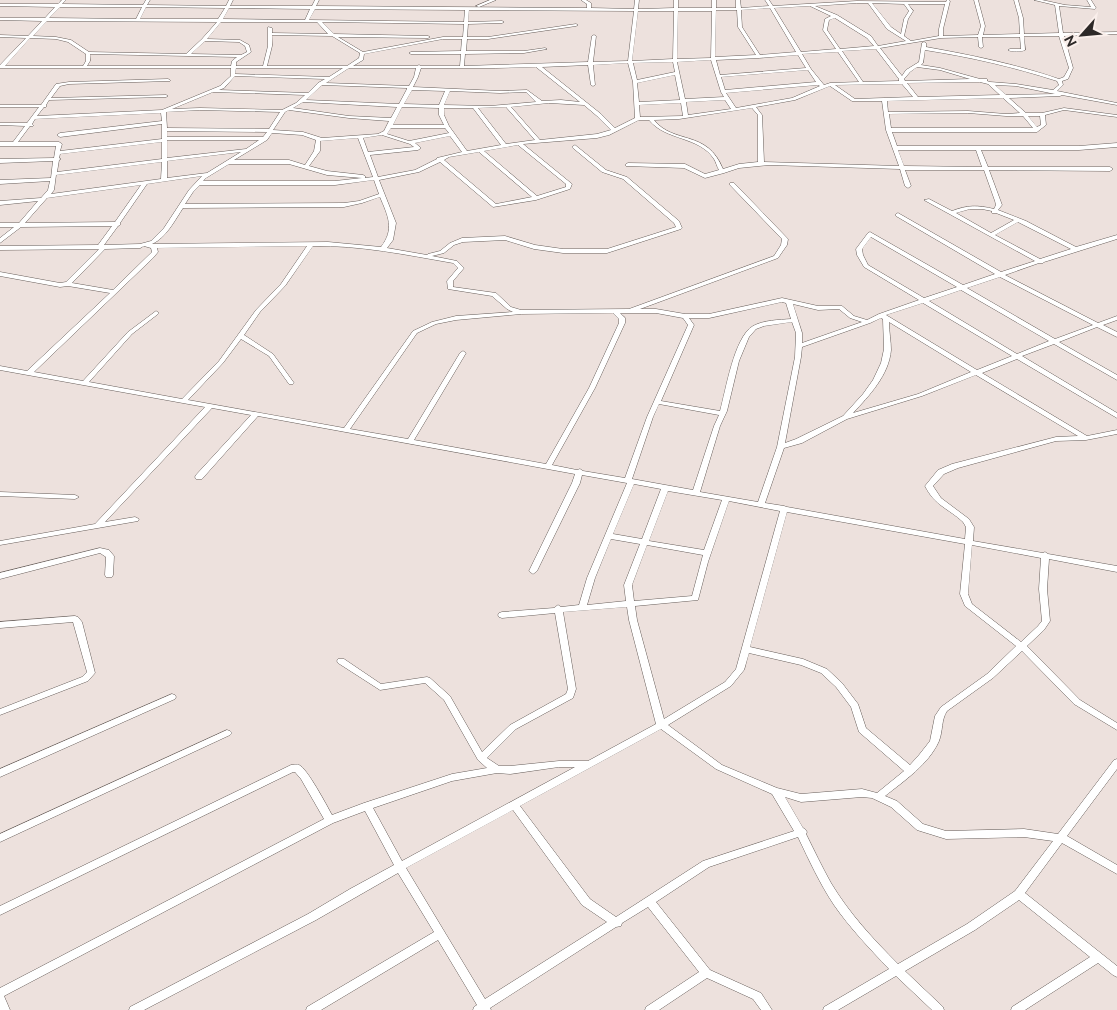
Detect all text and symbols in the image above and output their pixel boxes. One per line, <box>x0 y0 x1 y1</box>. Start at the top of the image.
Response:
north arrow <box>1057 10 1107 60</box>
text: N <box>1061 33 1080 49</box>

